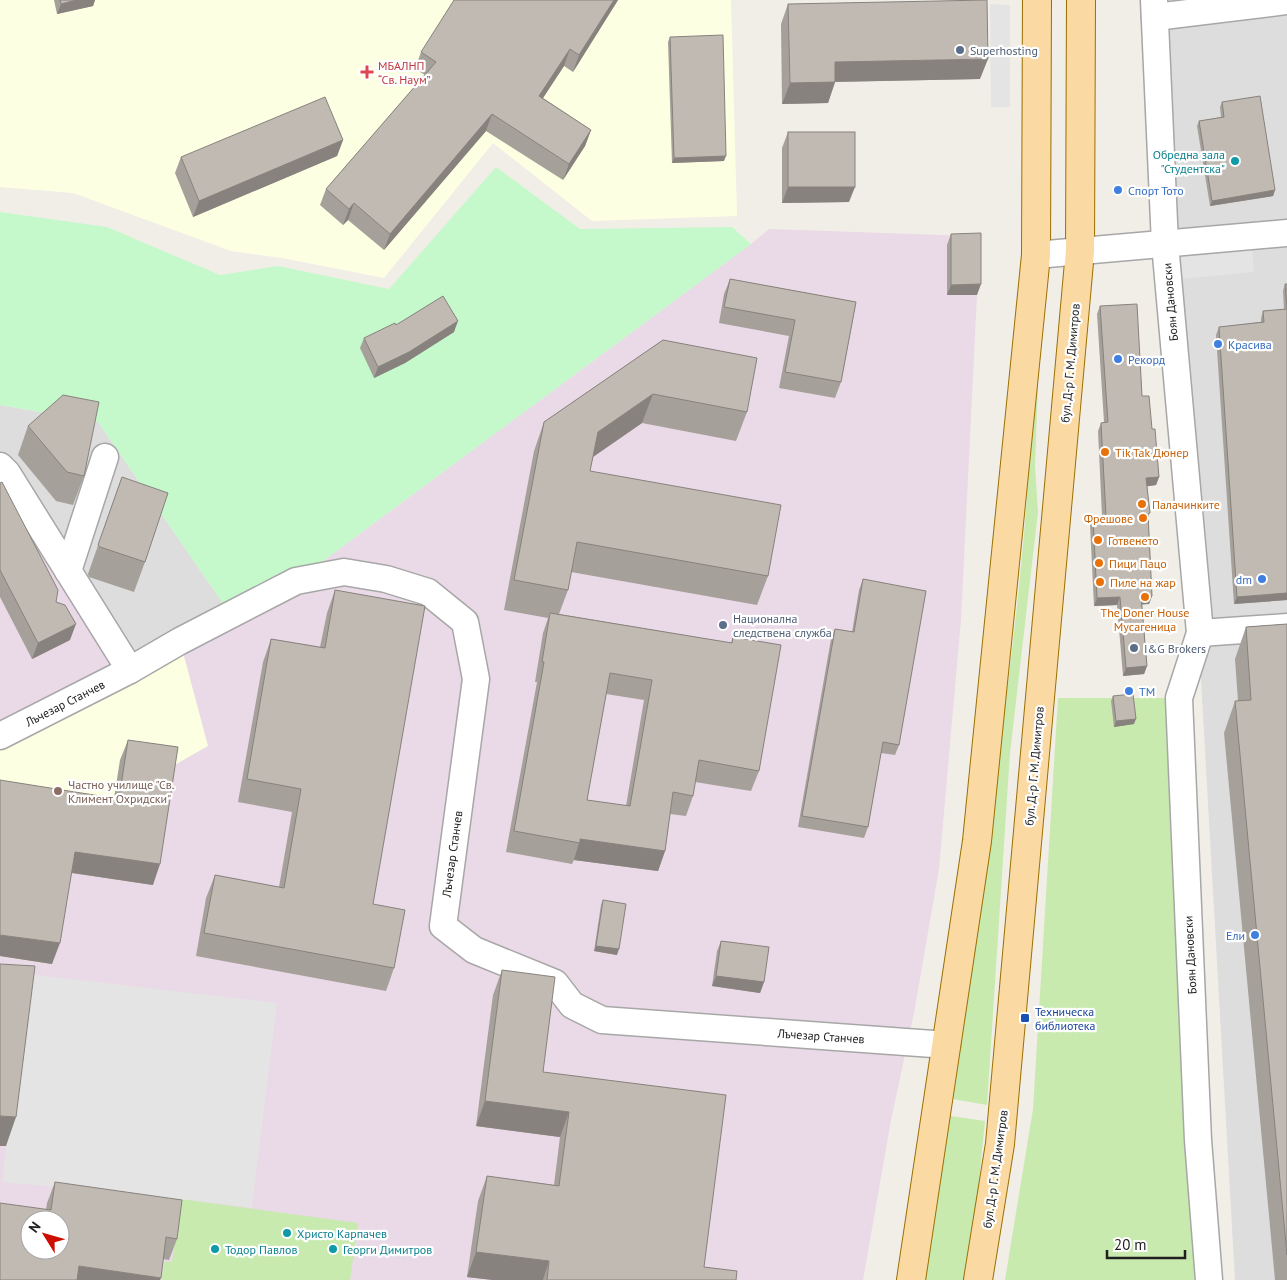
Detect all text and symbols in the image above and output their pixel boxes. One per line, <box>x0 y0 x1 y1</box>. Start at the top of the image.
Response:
place label: Superhosting <box>970 43 1038 58</box>
marker: Superhosting <box>954 44 966 56</box>
place label: MБАЛНП “Св. Наум” <box>378 58 431 87</box>
marker: MБАЛНП “Св. Наум” <box>360 65 374 79</box>
place label: Обредна зала "Студентска" <box>1153 147 1225 176</box>
marker: Обредна зала "Студентска" <box>1229 155 1241 167</box>
place label: Спорт Тото <box>1128 183 1184 198</box>
marker: Спорт Тото <box>1112 184 1124 196</box>
street label: Боян Дановски <box>1159 262 1181 342</box>
street label: бул. Д-р Г. М. Димитров <box>1057 303 1083 423</box>
place label: Красива <box>1228 337 1272 352</box>
marker: Красива <box>1212 338 1224 350</box>
place label: Рекорд <box>1128 352 1166 367</box>
marker: Рекорд <box>1112 353 1124 365</box>
place label: Tik Tak Дюнер <box>1115 445 1189 460</box>
marker: Tik Tak Дюнер <box>1099 446 1111 458</box>
place label: Палачинките <box>1152 497 1220 512</box>
marker: Палачинките <box>1136 498 1148 510</box>
place label: Фрешове <box>1084 511 1133 526</box>
marker: Фрешове <box>1137 512 1149 524</box>
place label: Готвенето <box>1108 533 1159 548</box>
marker: Готвенето <box>1092 534 1104 546</box>
place label: Пици Пацо <box>1109 556 1167 571</box>
marker: Пици Пацо <box>1093 557 1105 569</box>
place label: dm <box>1236 572 1252 587</box>
marker: dm <box>1256 573 1268 585</box>
place label: Пиле на жар <box>1110 575 1176 590</box>
marker: Пиле на жар <box>1094 576 1106 588</box>
marker: The Doner House Мусагеница <box>1139 591 1151 603</box>
place label: The Doner House Мусагеница <box>1101 605 1189 634</box>
place label: Национална следствена служба <box>733 611 832 640</box>
marker: Национална следствена служба <box>717 619 729 631</box>
place label: I&G Brokers <box>1144 641 1206 656</box>
marker: I&G Brokers <box>1128 642 1140 654</box>
street label: Лъчезар Станчев <box>22 676 107 730</box>
place label: TM <box>1139 684 1155 699</box>
marker: TM <box>1123 685 1135 697</box>
street label: бул. Д-р Г. М. Димитров <box>1021 706 1047 826</box>
place label: Частно училище "Св. Климент Охридски" <box>68 777 174 806</box>
marker: Частно училище "Св. Климент Охридски" <box>52 785 64 797</box>
street label: Лъчезар Станчев <box>438 810 466 899</box>
street label: Боян Дановски <box>1180 915 1200 995</box>
place label: Ели <box>1226 928 1245 943</box>
marker: Ели <box>1249 929 1261 941</box>
place label: Техническа библиотека <box>1035 1004 1096 1033</box>
marker: Техническа библиотека <box>1019 1012 1031 1024</box>
street label: Лъчезар Станчев <box>776 1025 865 1047</box>
street label: бул. Д-р Г. М. Димитров <box>979 1109 1011 1229</box>
north arrow <box>20 1210 70 1260</box>
text: N <box>25 1218 45 1236</box>
place label: Христо Карпачев <box>297 1226 387 1241</box>
marker: Христо Карпачев <box>281 1227 293 1239</box>
scale bar <box>1107 1228 1184 1260</box>
text: 20 m <box>1114 1235 1147 1254</box>
place label: Тодор Павлов <box>225 1242 297 1257</box>
place label: Георги Димитров <box>343 1242 432 1257</box>
marker: Тодор Павлов <box>209 1243 221 1255</box>
marker: Георги Димитров <box>327 1243 339 1255</box>

